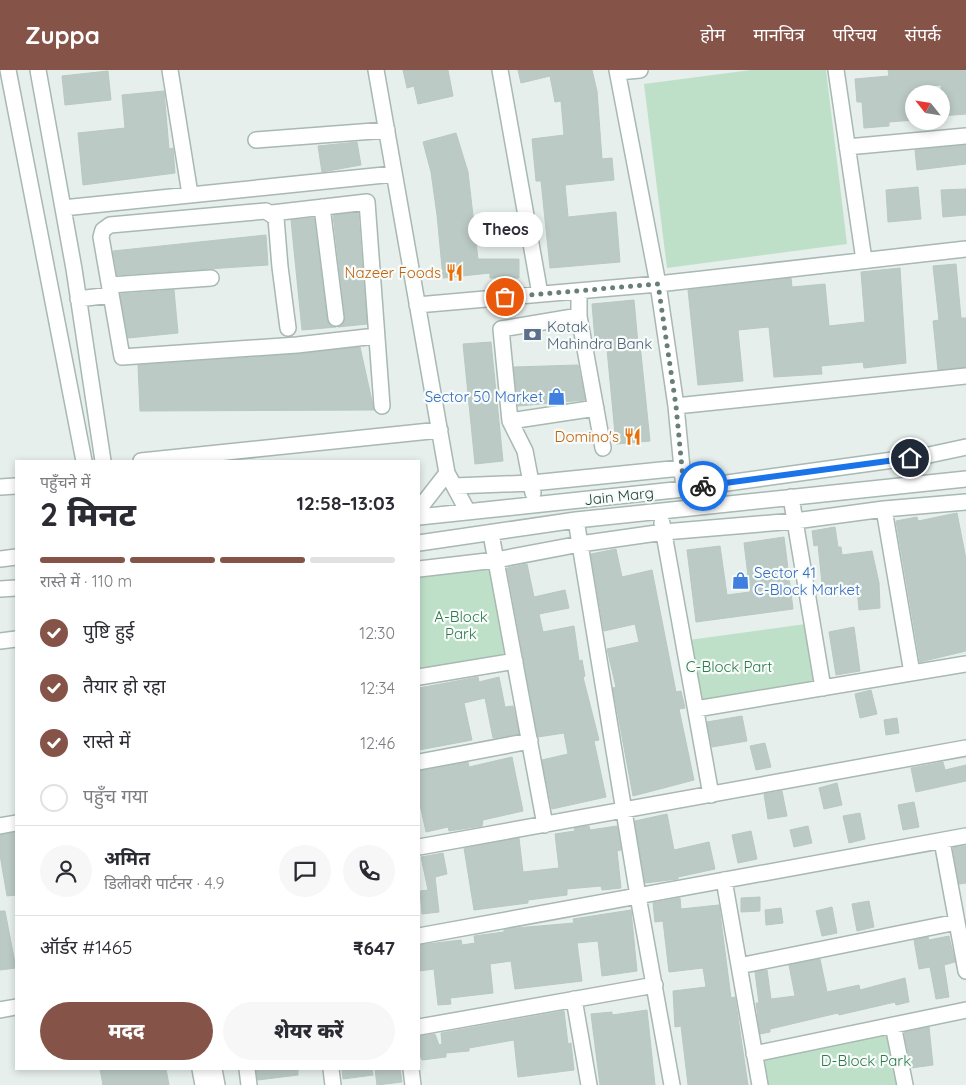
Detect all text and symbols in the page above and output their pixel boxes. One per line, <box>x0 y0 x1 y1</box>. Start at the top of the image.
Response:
text: Zuppa <box>25 20 100 50</box>
text: होम <box>700 23 725 46</box>
text: मानचित्र <box>753 23 805 46</box>
text: परिचय <box>833 23 877 46</box>
text: संपर्क <box>905 23 941 46</box>
north arrow <box>905 85 950 130</box>
map controls <box>905 85 950 130</box>
callout: Theos <box>468 212 542 247</box>
text: Theos <box>482 219 529 239</box>
restaurant icon: Nazeer Foods <box>445 262 465 282</box>
place label: Nazeer Foods <box>345 263 441 282</box>
pin <box>484 276 526 318</box>
icon: bag <box>491 283 519 311</box>
place label: Kotak Mahindra Bank <box>547 317 652 353</box>
bank icon: Kotak Mahindra Bank <box>523 325 543 345</box>
shop icon: Sector 50 Market <box>547 386 567 406</box>
place label: Sector 50 Market <box>425 387 543 406</box>
restaurant icon: Domino's <box>623 426 643 446</box>
place label: Domino's <box>554 427 619 446</box>
pin <box>889 437 931 479</box>
icon: home <box>896 444 924 472</box>
courier <box>678 461 728 511</box>
text: पहुँचने में <box>40 472 91 492</box>
icon: bike <box>689 472 717 500</box>
street label: Jain Marg <box>583 483 655 509</box>
text: 12:58–13:03 <box>297 491 395 515</box>
text: 2 मिनट <box>40 494 136 534</box>
place label: Sector 41 C-Block Market <box>754 563 860 599</box>
text: रास्ते में · 110 m <box>40 571 132 591</box>
shop icon: Sector 41 C-Block Market <box>730 571 750 591</box>
park label: A-Block Park <box>434 607 488 643</box>
icon: check <box>40 619 68 647</box>
text: पुष्टि हुई <box>83 619 134 643</box>
text: 12:30 <box>359 623 395 643</box>
park label: C-Block Part <box>686 657 772 676</box>
icon: check <box>40 674 68 702</box>
text: तैयार हो रहा <box>83 674 166 698</box>
text: 12:34 <box>360 678 395 698</box>
icon: check <box>40 729 68 757</box>
text: रास्ते में <box>83 729 130 753</box>
text: 12:46 <box>360 733 395 753</box>
text: पहुँच गया <box>83 784 148 808</box>
button: person <box>40 845 92 897</box>
button: chat <box>279 845 331 897</box>
button: phone <box>343 845 395 897</box>
text: अमित <box>104 846 150 870</box>
text: डिलीवरी पार्टनर · 4.9 <box>104 873 224 893</box>
text: ऑर्डर #1465 <box>40 935 132 959</box>
text: ₹647 <box>353 936 395 960</box>
button: मदद <box>40 1002 213 1060</box>
button: शेयर करें <box>223 1002 395 1060</box>
park label: D-Block Park <box>821 1051 911 1070</box>

